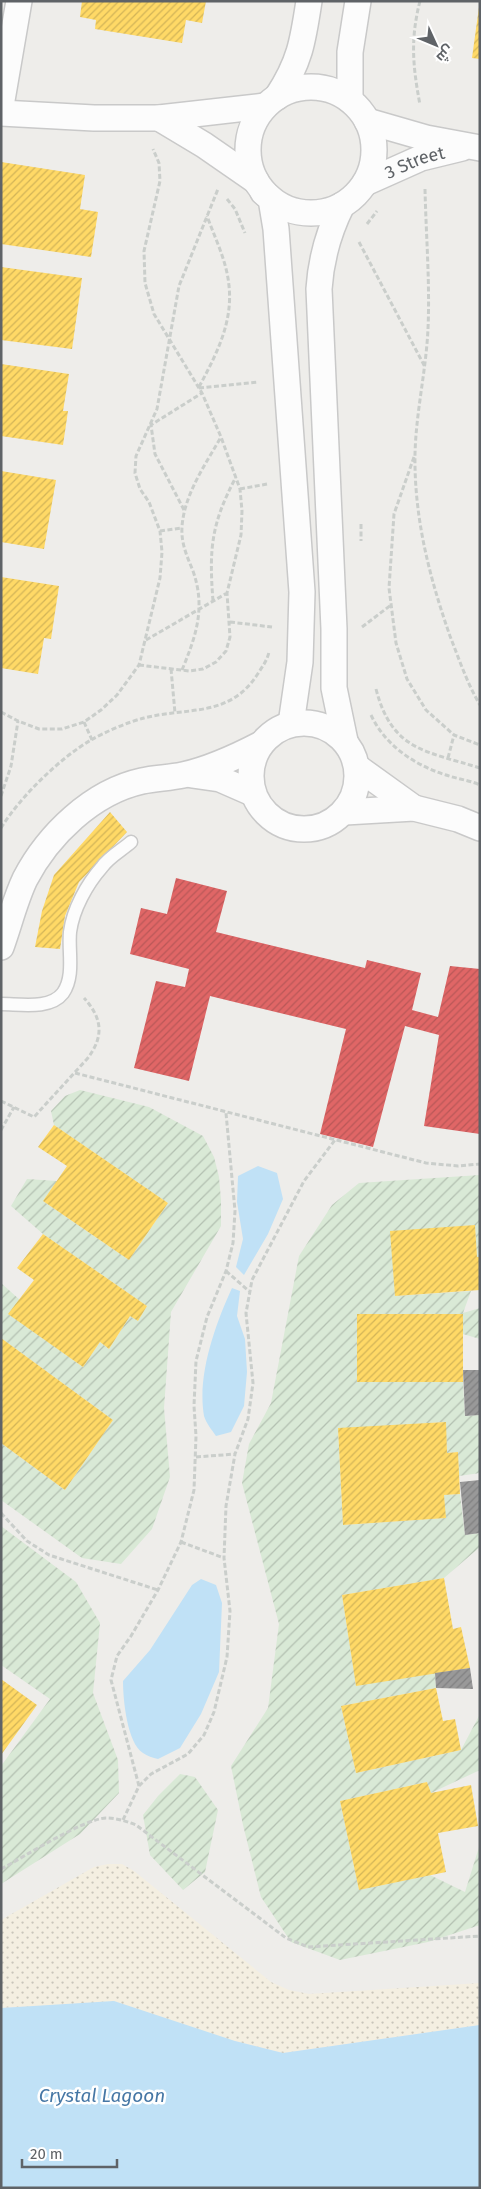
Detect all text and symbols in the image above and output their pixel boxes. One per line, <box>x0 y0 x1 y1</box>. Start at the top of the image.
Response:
north arrow <box>411 20 461 70</box>
text: ش <box>433 41 457 66</box>
street label: 3 Street <box>381 142 447 184</box>
water label: Crystal Lagoon <box>39 2084 165 2107</box>
scale bar <box>22 2136 118 2168</box>
text: 20 m <box>30 2145 63 2163</box>

